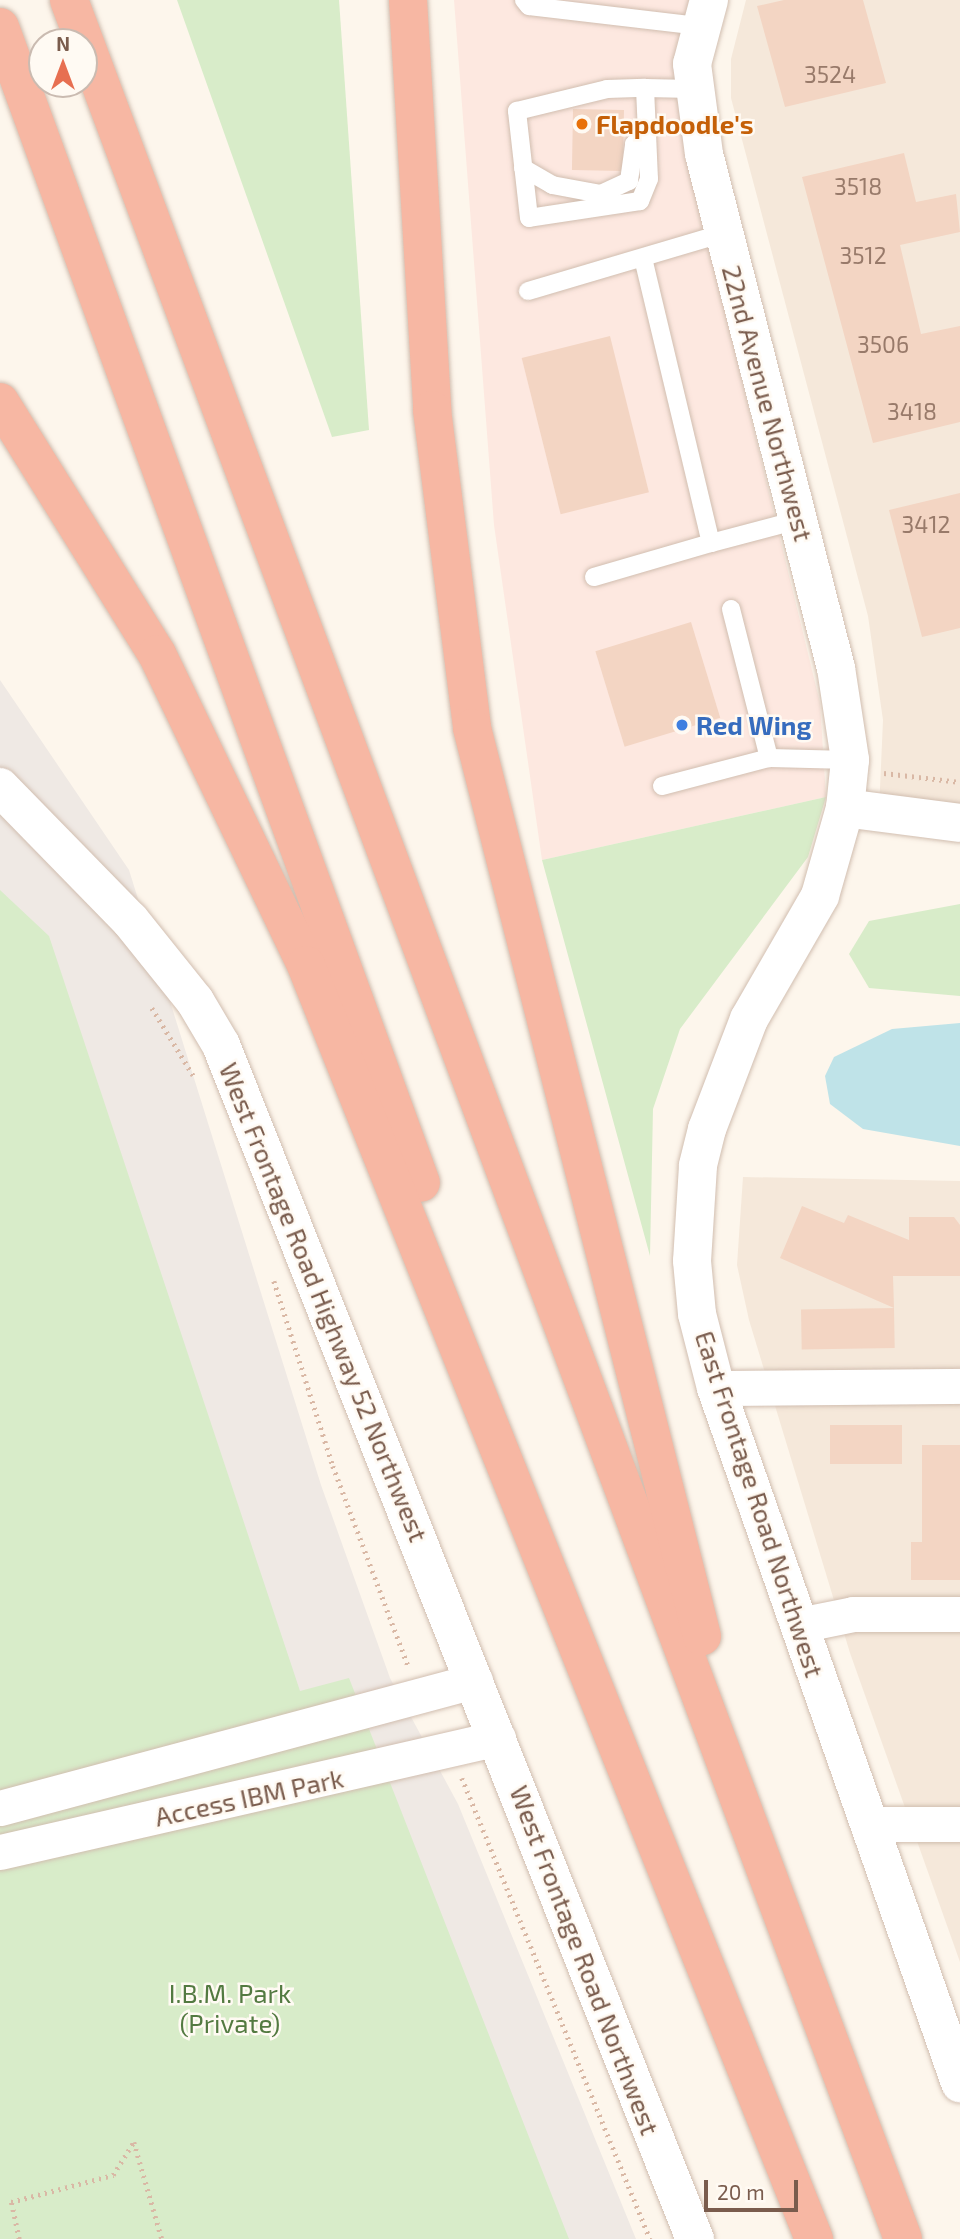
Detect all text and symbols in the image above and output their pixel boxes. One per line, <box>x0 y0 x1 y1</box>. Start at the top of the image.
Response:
north arrow <box>28 28 98 98</box>
text: N <box>56 32 70 55</box>
house number: 3524 <box>804 60 856 88</box>
place label: Flapdoodle's <box>596 108 753 140</box>
marker: Flapdoodle's <box>574 116 590 132</box>
house number: 3518 <box>834 172 882 200</box>
house number: 3512 <box>839 241 887 269</box>
street label: 22nd Avenue Northwest <box>716 261 820 545</box>
house number: 3506 <box>857 330 909 358</box>
house number: 3418 <box>887 397 937 425</box>
house number: 3412 <box>901 510 951 538</box>
place label: Red Wing <box>696 709 812 741</box>
marker: Red Wing <box>674 717 690 733</box>
street label: West Frontage Road Highway 52 Northwest <box>213 1058 435 1546</box>
street label: East Frontage Road Northwest <box>689 1327 831 1681</box>
street label: Access IBM Park <box>152 1762 346 1832</box>
street label: West Frontage Road Northwest <box>504 1781 666 2139</box>
park label: I.B.M. Park (Private) <box>169 1977 291 2038</box>
scale bar <box>708 2166 802 2210</box>
text: 20 m <box>717 2179 765 2204</box>

